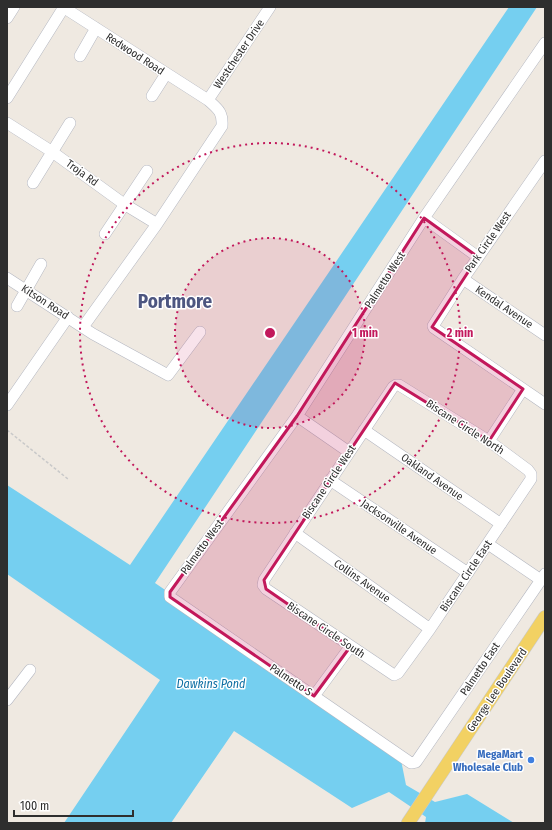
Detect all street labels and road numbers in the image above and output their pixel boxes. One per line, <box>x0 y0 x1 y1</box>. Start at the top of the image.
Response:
street label: Westchester Drive <box>211 17 267 91</box>
street label: Redwood Road <box>103 30 167 78</box>
street label: Troja Rd <box>63 157 101 189</box>
street label: Park Circle West <box>462 209 514 275</box>
street label: Palmetto West <box>362 249 408 311</box>
street label: Kitson Road <box>19 282 71 322</box>
street label: Kendal Avenue <box>473 283 535 331</box>
street label: Biscane Circle North <box>424 397 506 457</box>
street label: Biscane Circle West <box>299 442 359 522</box>
street label: Oakland Avenue <box>398 451 466 503</box>
street label: Jacksonville Avenue <box>359 497 439 557</box>
street label: Palmetto West <box>178 517 226 577</box>
street label: Biscane Circle East <box>437 537 495 614</box>
street label: Collins Avenue <box>331 557 393 605</box>
street label: Biscane Circle South <box>285 599 367 661</box>
street label: Palmetto East <box>457 640 503 698</box>
street label: George Lee Boulevard <box>464 646 530 734</box>
street label: Palmetto S <box>267 661 315 699</box>

